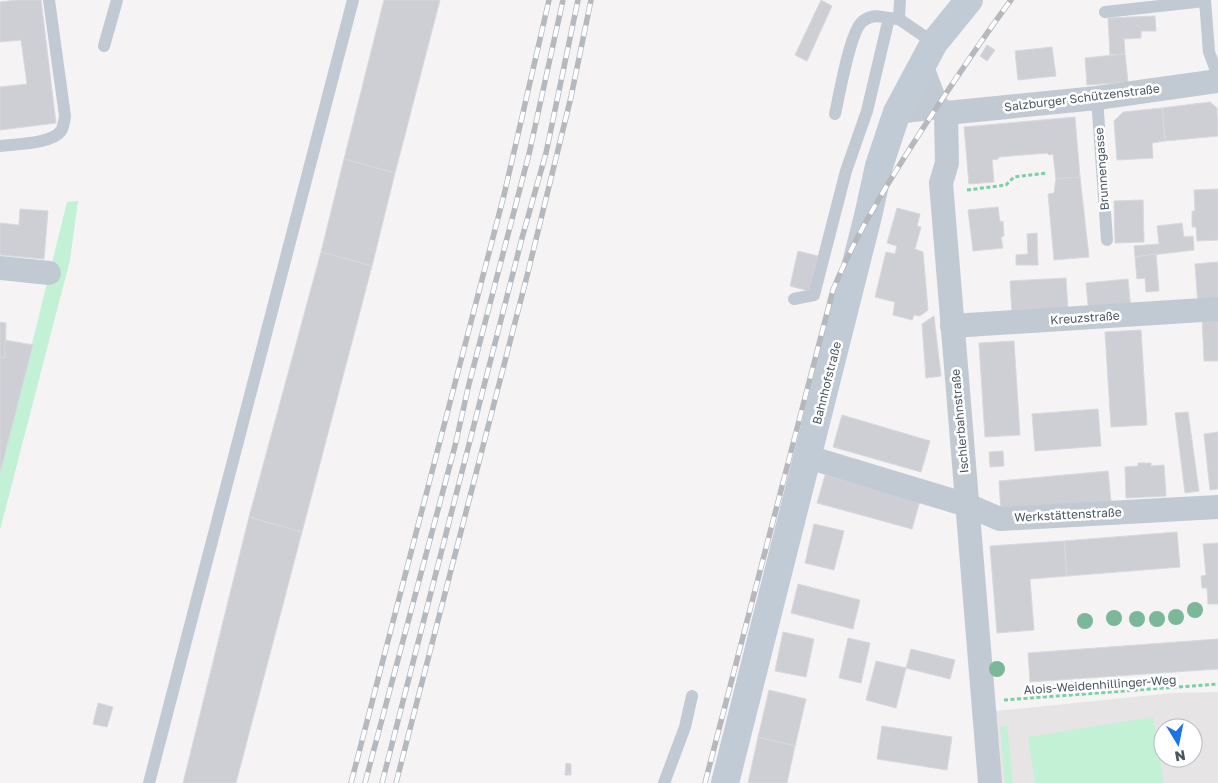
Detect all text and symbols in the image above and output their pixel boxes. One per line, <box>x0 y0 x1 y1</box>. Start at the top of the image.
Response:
street label: Salzburger Schützenstraße <box>1003 81 1161 114</box>
street label: Brunnengasse <box>1091 127 1112 211</box>
street label: Kreuzstraße <box>1050 308 1120 327</box>
street label: Bahnhofstraße <box>809 340 844 426</box>
street label: Ischlerbahnstraße <box>947 368 972 474</box>
street label: Werkstättenstraße <box>1014 504 1122 525</box>
street label: Alois-Weidenhillinger-Weg <box>1023 672 1177 697</box>
north arrow <box>1153 718 1203 768</box>
text: N <box>1174 747 1187 766</box>

